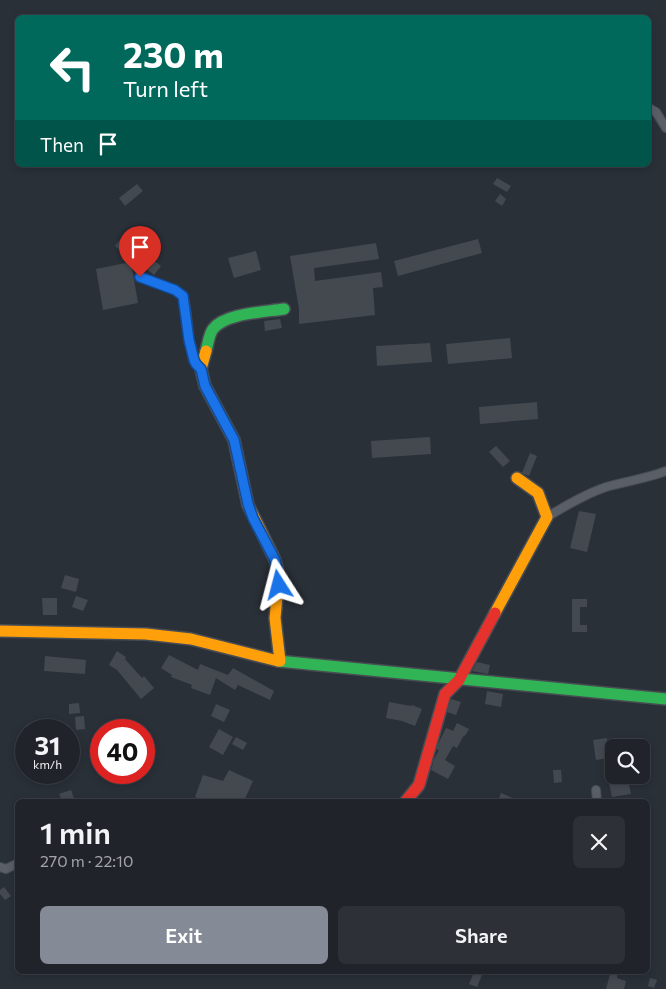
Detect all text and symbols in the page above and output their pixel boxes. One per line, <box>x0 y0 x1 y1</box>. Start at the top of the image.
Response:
text: 230 m <box>123 32 224 75</box>
icon: left <box>40 35 105 100</box>
text: Turn left <box>123 75 208 102</box>
icon: arrive <box>94 130 122 158</box>
text: Then <box>40 133 84 156</box>
pin <box>119 226 161 277</box>
icon: arrive <box>126 233 154 261</box>
position arrow <box>252 558 304 610</box>
speed limit sign: 40 <box>90 719 155 784</box>
text: 31 <box>35 730 60 760</box>
map controls <box>605 739 650 784</box>
button: search <box>605 739 650 784</box>
text: km/h <box>33 757 62 771</box>
text: 1 min <box>40 813 111 850</box>
button: close <box>573 816 625 868</box>
text: 270 m · 22:10 <box>40 851 133 870</box>
button: Exit <box>40 906 328 964</box>
button: Share <box>338 906 625 964</box>

